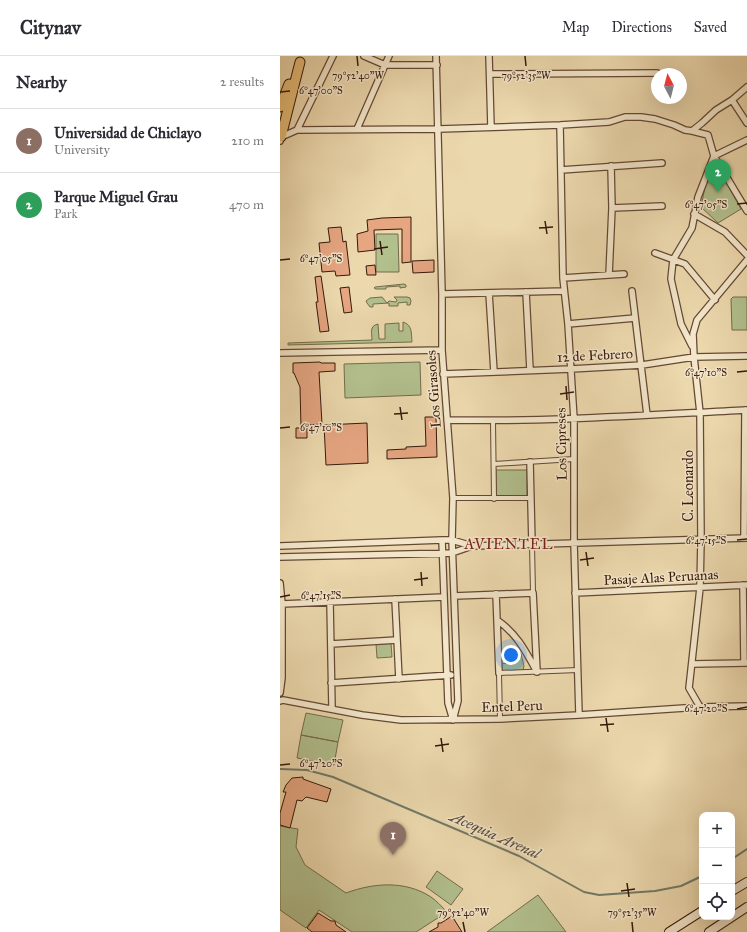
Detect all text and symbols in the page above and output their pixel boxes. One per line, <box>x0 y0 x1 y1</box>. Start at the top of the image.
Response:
text: Citynav <box>20 16 81 39</box>
text: Map <box>562 19 589 36</box>
text: Directions <box>611 19 672 36</box>
text: Saved <box>694 19 727 36</box>
north arrow <box>651 68 687 104</box>
text: 79°52'40"W <box>332 70 384 82</box>
text: 79°52'35"W <box>501 70 551 82</box>
text: Nearby <box>16 72 67 93</box>
text: 2 results <box>220 74 264 90</box>
text: 6°47'00"S <box>299 85 343 97</box>
text: Universidad de Chiclayo <box>54 124 201 142</box>
text: 1 <box>26 133 32 149</box>
text: 210 m <box>231 133 264 149</box>
text: University <box>54 142 110 158</box>
pin: 2 <box>705 159 731 192</box>
text: Parque Miguel Grau <box>54 188 178 206</box>
text: 2 <box>26 197 32 213</box>
text: 470 m <box>229 197 264 213</box>
text: 6°47'05"S <box>685 199 728 211</box>
text: Park <box>54 206 78 222</box>
text: 6°47'05"S <box>300 253 343 265</box>
street label: 12 de Febrero <box>557 345 633 366</box>
street label: Los Girasoles <box>422 350 445 428</box>
text: 6°47'10"S <box>685 367 727 379</box>
street label: Los Cipreses <box>552 407 571 481</box>
text: 6°47'10"S <box>300 422 342 434</box>
street label: C. Leonardo <box>680 450 697 522</box>
district label: AVIENTEL <box>463 535 554 553</box>
text: 6°47'15"S <box>686 535 727 547</box>
street label: Pasaje Alas Peruanas <box>603 566 719 589</box>
text: 6°47'15"S <box>301 590 342 602</box>
your location <box>501 645 521 665</box>
street label: Entel Peru <box>481 697 544 716</box>
text: 6°47'20"S <box>685 703 728 715</box>
text: 6°47'20"S <box>300 758 343 770</box>
water label: Acequia Arenal <box>445 806 545 864</box>
map controls <box>699 812 735 920</box>
button: + <box>699 812 735 848</box>
pin: 1 <box>380 822 406 855</box>
button: − <box>699 848 735 884</box>
button: locate <box>699 884 735 920</box>
text: 79°52'40"W <box>437 907 489 919</box>
text: 79°52'35"W <box>607 907 657 919</box>

